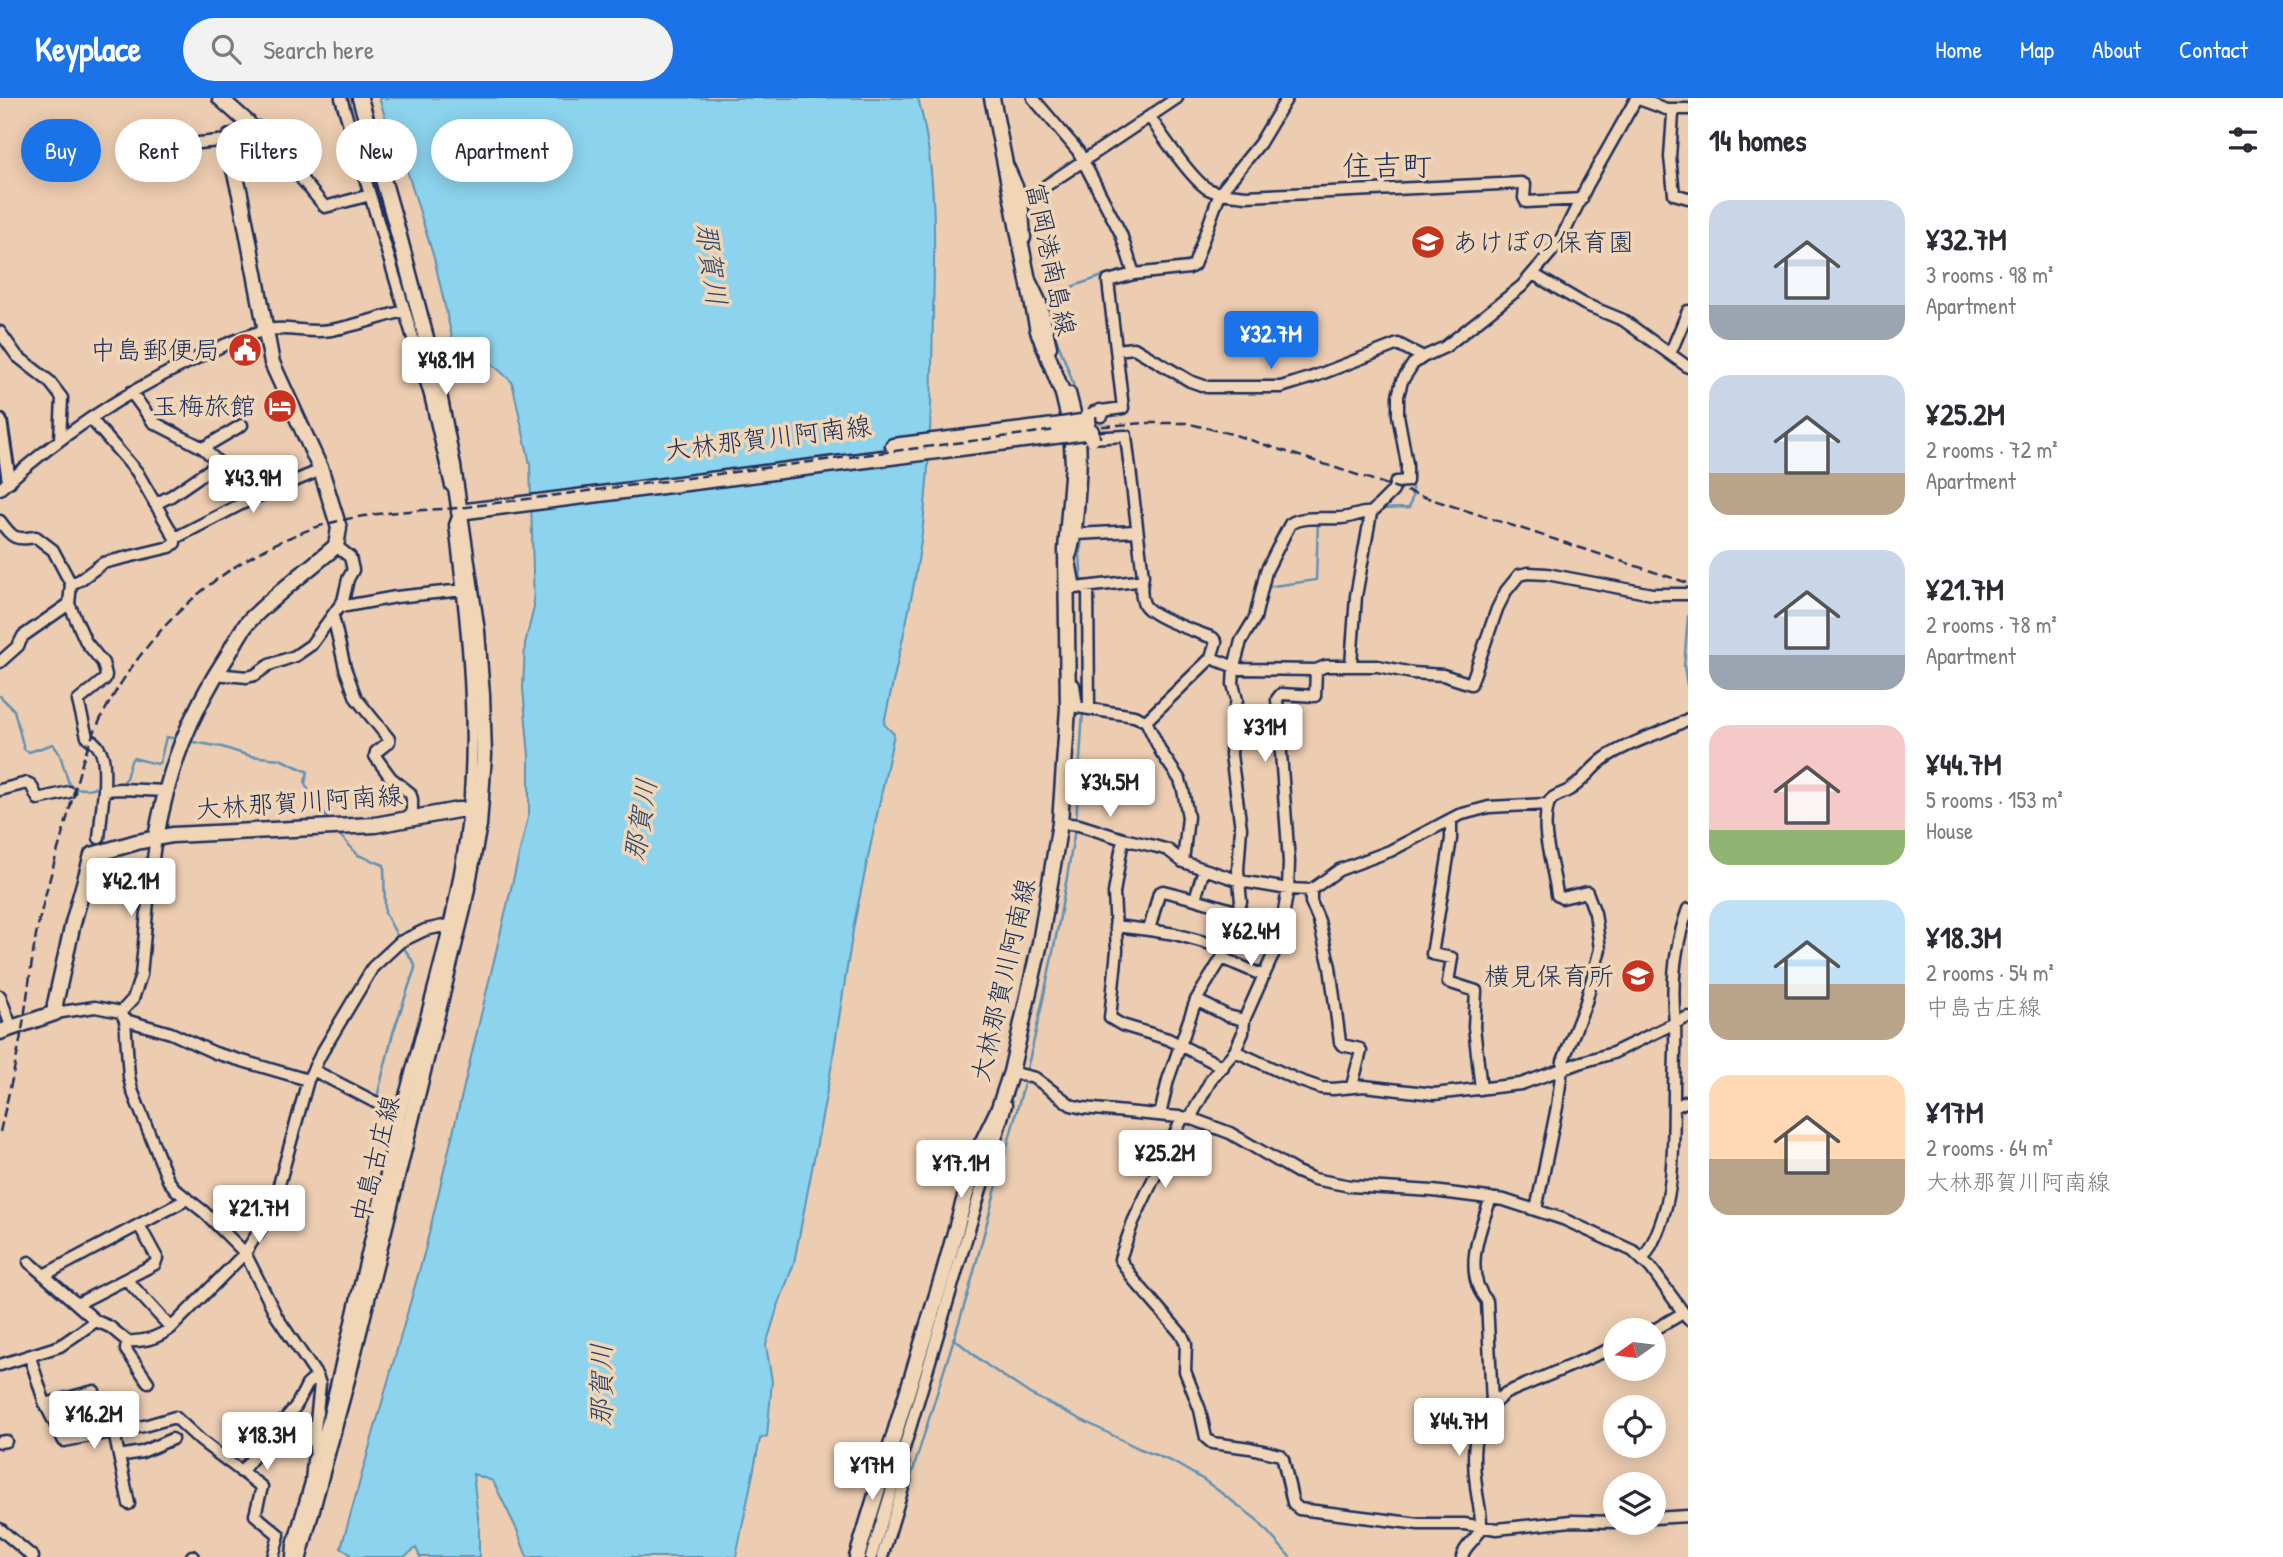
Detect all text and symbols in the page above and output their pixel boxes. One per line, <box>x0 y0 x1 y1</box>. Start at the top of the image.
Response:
search box <box>183 18 673 81</box>
text: Keyplace <box>35 27 141 71</box>
icon: search <box>207 30 245 68</box>
text: Search here <box>263 32 374 67</box>
text: Home <box>1935 33 1982 65</box>
text: Map <box>2020 33 2054 65</box>
text: About <box>2092 33 2141 65</box>
text: Contact <box>2179 33 2248 65</box>
chip: Buy <box>21 119 101 182</box>
chip: Rent <box>115 119 202 182</box>
chip: Filters <box>216 119 322 182</box>
chip: New <box>336 119 417 182</box>
chip: Apartment <box>431 119 573 182</box>
text: 14 homes <box>1709 120 1807 160</box>
icon: filters <box>2224 121 2262 159</box>
district label: 住吉町 <box>1342 145 1432 185</box>
street label: 富岡港南島線 <box>1018 179 1085 339</box>
text: ¥32.7M <box>1926 219 2007 259</box>
water label: 那賀川 <box>687 220 737 308</box>
school or university icon: あけぼの保育園 <box>1409 223 1447 261</box>
place label: あけぼの保育園 <box>1452 224 1634 259</box>
icon: home <box>1765 228 1849 312</box>
text: 3 rooms · 98 m² <box>1926 259 2053 290</box>
text: Apartment <box>1926 290 2016 321</box>
pin: ¥32.7M <box>1214 312 1328 371</box>
text: ¥32.7M <box>1240 318 1302 349</box>
public building icon: 中島郵便局 <box>226 331 264 369</box>
place label: 中島郵便局 <box>90 332 220 367</box>
pin: ¥48.1M <box>389 338 503 397</box>
text: ¥48.1M <box>418 344 474 375</box>
hotel icon: 玉梅旅館 <box>261 387 299 425</box>
place label: 玉梅旅館 <box>152 388 256 423</box>
text: ¥25.2M <box>1926 394 2005 434</box>
icon: home <box>1765 403 1849 487</box>
street label: 大林那賀川阿南線 <box>663 407 873 468</box>
text: 2 rooms · 72 m² <box>1926 434 2058 465</box>
pin: ¥43.9M <box>196 456 310 515</box>
text: ¥43.9M <box>225 462 281 493</box>
text: Apartment <box>1926 465 2016 496</box>
text: ¥21.7M <box>1926 569 2004 609</box>
icon: home <box>1765 578 1849 662</box>
text: 2 rooms · 78 m² <box>1926 609 2057 640</box>
text: Apartment <box>1926 640 2016 671</box>
pin: ¥31M <box>1224 704 1306 764</box>
text: ¥31M <box>1243 711 1287 742</box>
text: ¥44.7M <box>1926 744 2002 784</box>
icon: home <box>1765 753 1849 837</box>
pin: ¥34.5M <box>1053 760 1167 819</box>
text: ¥34.5M <box>1081 766 1139 797</box>
water label: 那賀川 <box>615 776 665 864</box>
street label: 大林那賀川阿南線 <box>194 777 404 826</box>
text: 5 rooms · 153 m² <box>1926 784 2063 815</box>
text: House <box>1926 815 1973 846</box>
pin: ¥42.1M <box>74 858 188 918</box>
text: ¥42.1M <box>102 865 160 896</box>
street label: 大林那賀川阿南線 <box>962 875 1043 1085</box>
pin: ¥62.4M <box>1194 908 1308 968</box>
text: ¥62.4M <box>1222 915 1280 946</box>
text: ¥18.3M <box>1926 917 2002 957</box>
icon: home <box>1765 928 1849 1012</box>
school or university icon: 横見保育所 <box>1619 957 1657 995</box>
text: 2 rooms · 54 m² <box>1926 957 2054 988</box>
place label: 横見保育所 <box>1484 958 1614 993</box>
text: 中島古庄線 <box>1926 991 2041 1022</box>
street label: 中島古庄線 <box>342 1092 407 1226</box>
text: ¥17M <box>1926 1092 1984 1132</box>
icon: home <box>1765 1103 1849 1187</box>
pin: ¥25.2M <box>1108 1130 1222 1190</box>
text: 2 rooms · 64 m² <box>1926 1132 2053 1163</box>
text: ¥25.2M <box>1135 1137 1195 1168</box>
pin: ¥17.1M <box>904 1140 1018 1200</box>
text: ¥17.1M <box>932 1147 990 1178</box>
text: 大林那賀川阿南線 <box>1926 1166 2110 1197</box>
pin: ¥21.7M <box>202 1186 316 1245</box>
text: ¥21.7M <box>229 1192 289 1223</box>
north arrow <box>1603 1318 1666 1381</box>
map controls <box>1603 1318 1666 1535</box>
water label: 那賀川 <box>582 1343 620 1427</box>
pin: ¥16.2M <box>37 1392 151 1451</box>
button: locate <box>1603 1395 1666 1458</box>
text: ¥16.2M <box>65 1398 123 1429</box>
pin: ¥44.7M <box>1402 1398 1516 1458</box>
text: ¥44.7M <box>1430 1405 1488 1436</box>
pin: ¥18.3M <box>210 1412 324 1472</box>
text: ¥18.3M <box>238 1419 296 1450</box>
pin: ¥17M <box>831 1442 913 1502</box>
text: ¥17M <box>850 1449 894 1480</box>
button: layers <box>1603 1472 1666 1535</box>

